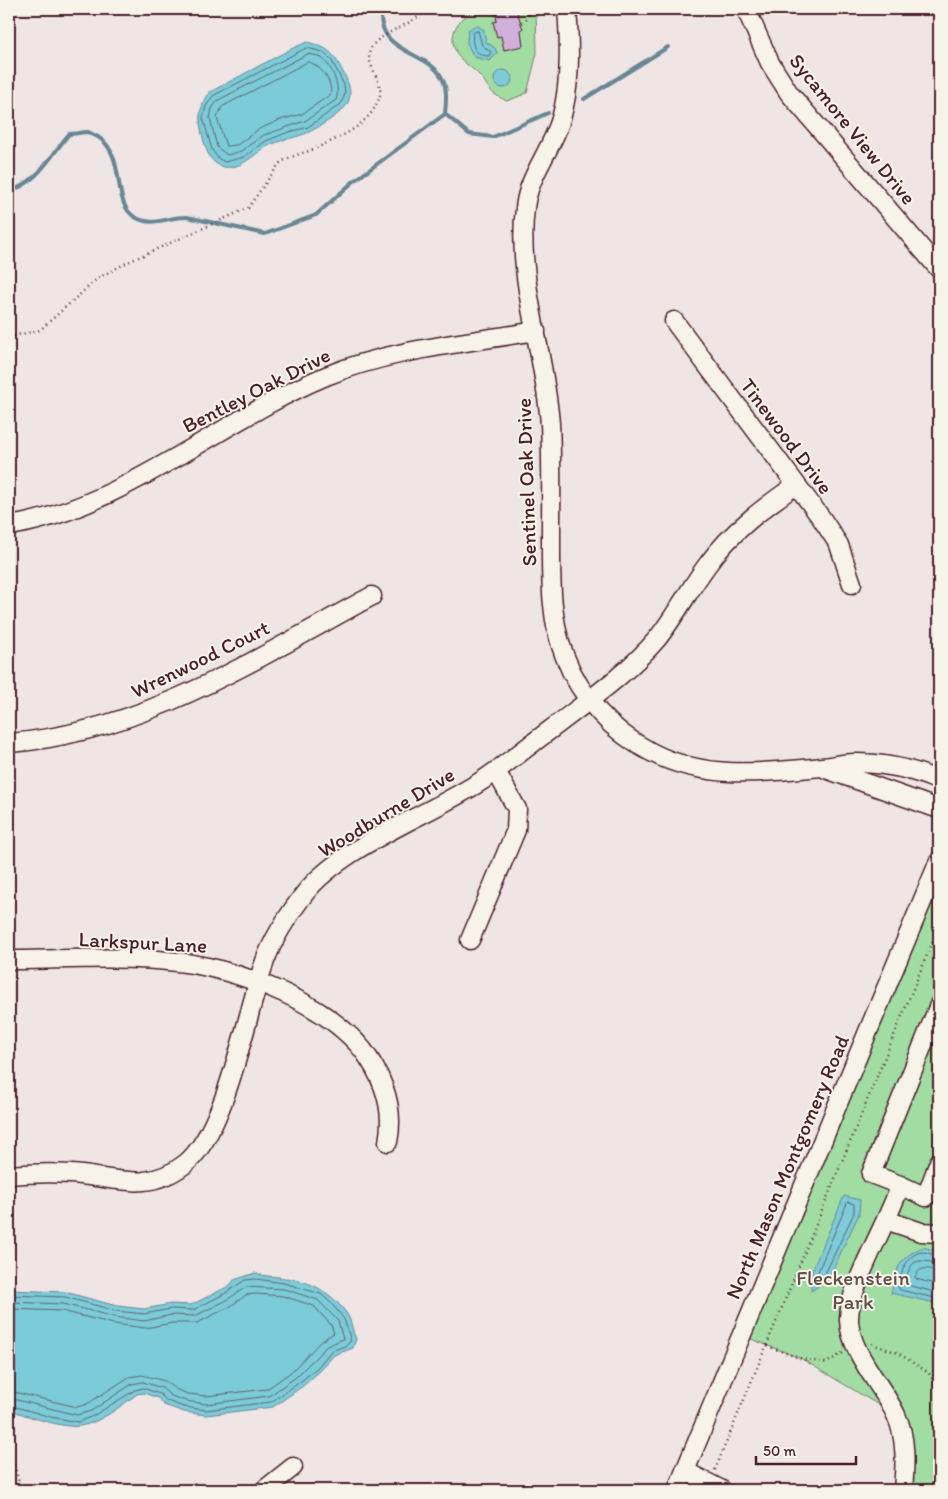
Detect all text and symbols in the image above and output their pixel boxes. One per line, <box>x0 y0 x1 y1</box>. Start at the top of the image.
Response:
street label: Sycamore View Drive <box>784 48 922 210</box>
street label: Bentley Oak Drive <box>178 342 334 438</box>
street label: Tinewood Drive <box>735 373 839 499</box>
street label: Sentinel Oak Drive <box>511 397 541 567</box>
street label: Wrenwood Court <box>127 615 273 703</box>
street label: Woodburne Drive <box>313 761 459 863</box>
street label: Larkspur Lane <box>78 926 208 958</box>
street label: North Mason Montgomery Road <box>720 1031 854 1303</box>
park label: Fleckenstein Park <box>796 1265 910 1314</box>
scale bar <box>756 1434 856 1466</box>
text: 50 m <box>763 1442 796 1460</box>

